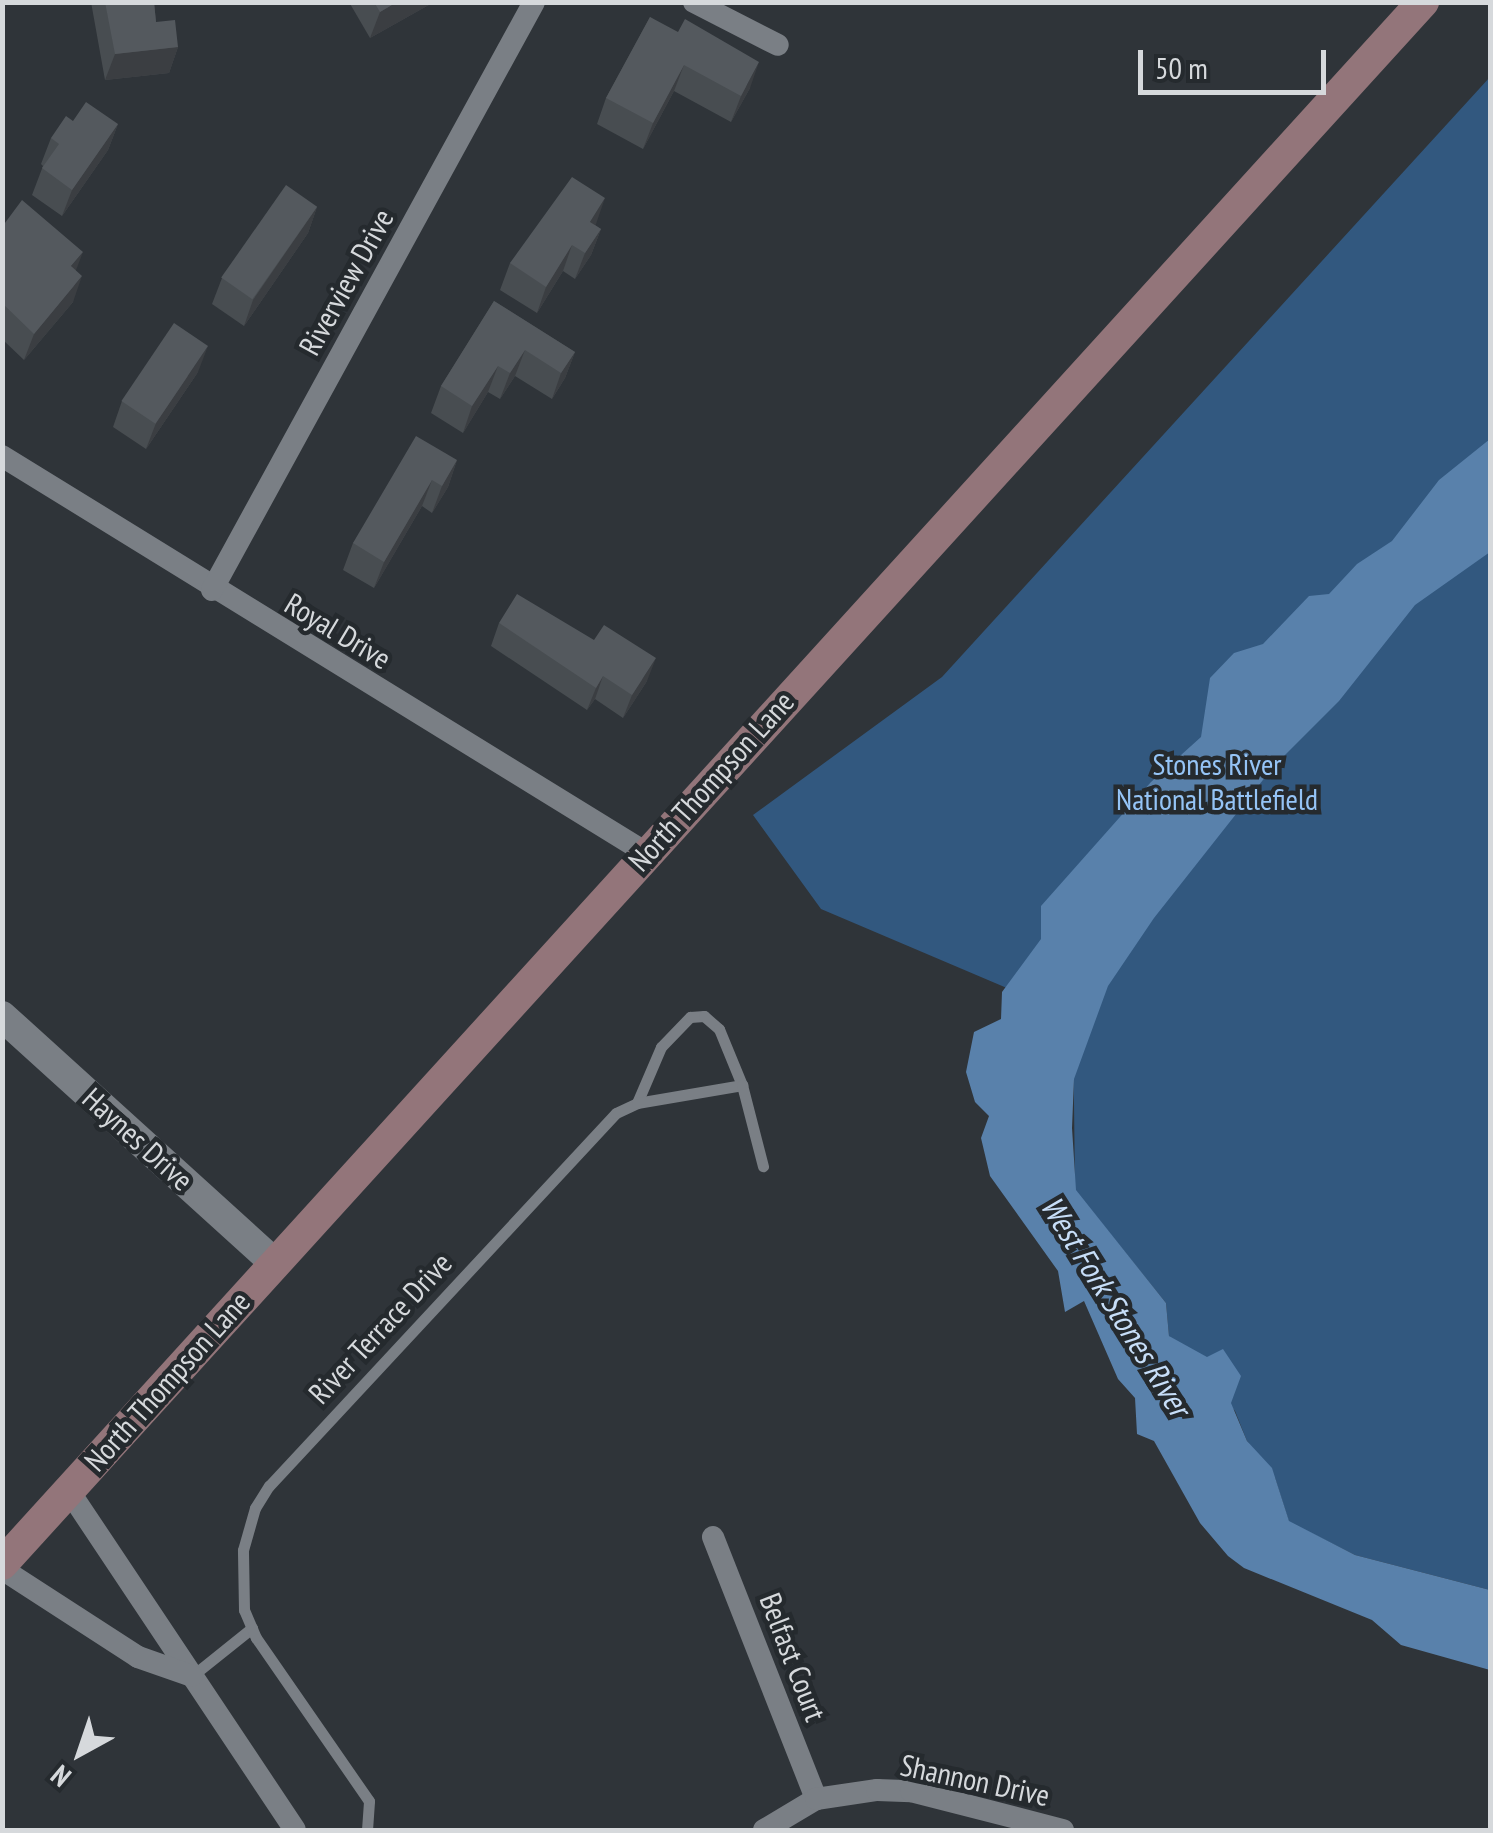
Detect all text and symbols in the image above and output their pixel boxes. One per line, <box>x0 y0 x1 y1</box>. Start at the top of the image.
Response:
scale bar <box>1143 30 1330 92</box>
text: 50 m <box>1155 48 1208 87</box>
street label: Riverview Drive <box>291 202 401 362</box>
street label: Royal Drive <box>279 585 397 677</box>
street label: North Thompson Lane <box>621 683 801 879</box>
park label: Stones River National Battlefield <box>1116 746 1318 816</box>
street label: Haynes Drive <box>75 1080 201 1198</box>
water label: West Fork Stones River <box>1033 1189 1199 1423</box>
street label: River Terrace Drive <box>301 1245 459 1411</box>
street label: North Thompson Lane <box>77 1283 257 1479</box>
street label: Belfast Court <box>752 1588 834 1726</box>
north arrow <box>30 1703 130 1803</box>
street label: Shannon Drive <box>897 1747 1053 1813</box>
text: N <box>43 1757 78 1795</box>

